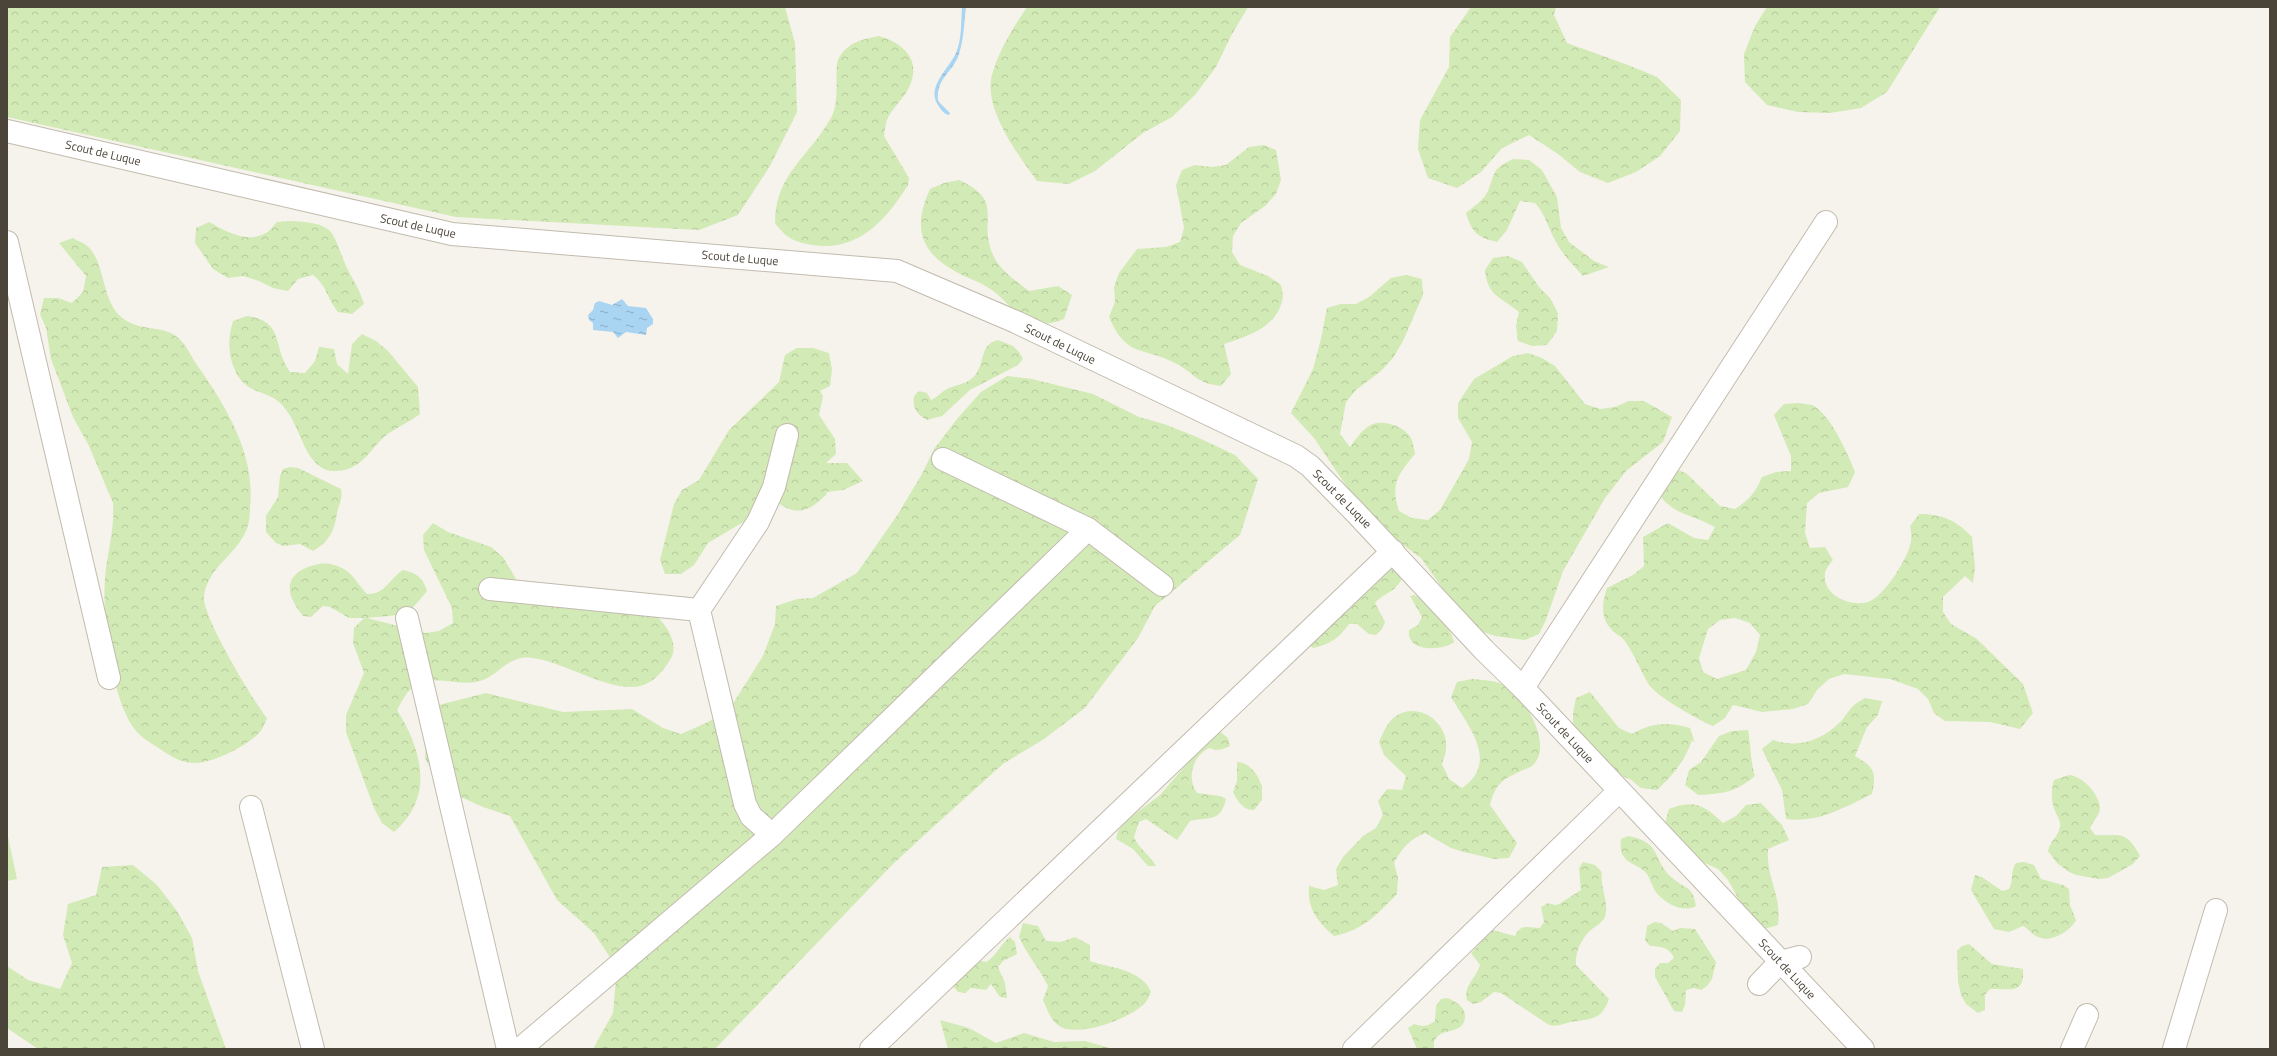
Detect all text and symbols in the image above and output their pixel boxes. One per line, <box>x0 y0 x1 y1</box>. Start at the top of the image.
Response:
street label: Scout de Luque <box>63 135 143 170</box>
street label: Scout de Luque <box>378 208 458 243</box>
street label: Scout de Luque <box>701 245 779 270</box>
street label: Scout de Luque <box>1021 318 1099 369</box>
street label: Scout de Luque <box>1308 465 1376 533</box>
street label: Scout de Luque <box>1532 698 1599 767</box>
street label: Scout de Luque <box>1754 934 1821 1003</box>

